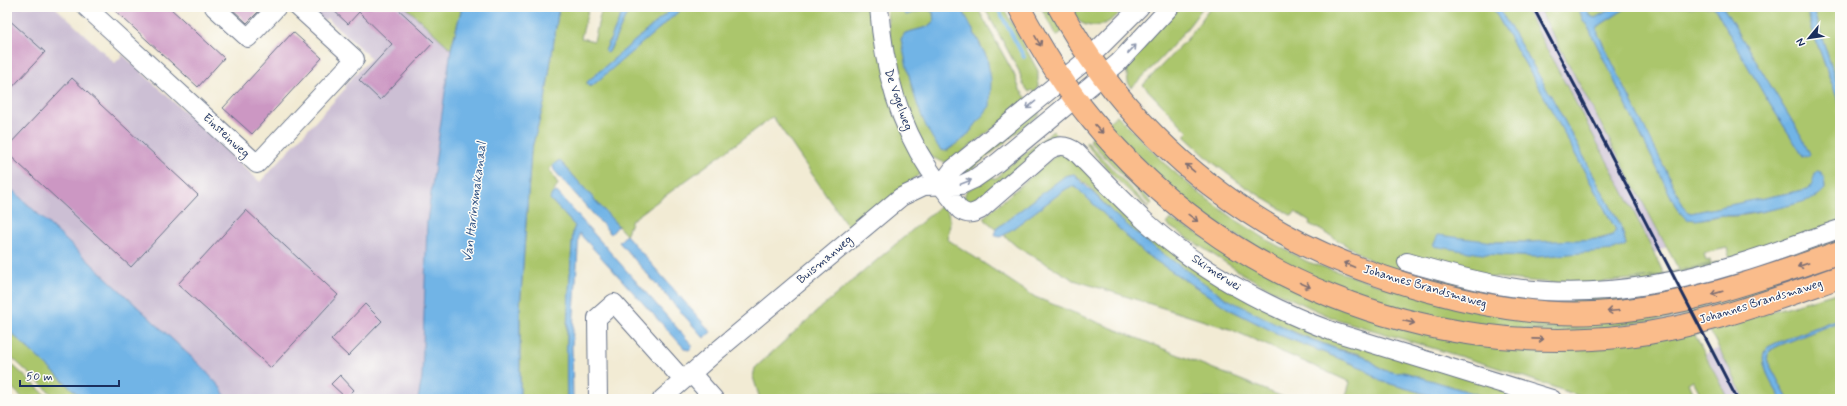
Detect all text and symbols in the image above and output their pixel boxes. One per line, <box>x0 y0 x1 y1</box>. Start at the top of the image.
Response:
north arrow <box>1789 18 1829 58</box>
one-way arrow <box>1034 35 1042 47</box>
text: N <box>1793 36 1809 49</box>
one-way arrow <box>1128 44 1137 54</box>
street label: De Vogelweg <box>880 67 916 133</box>
one-way arrow <box>1026 100 1037 109</box>
street label: Einsteinweg <box>199 110 253 162</box>
one-way arrow <box>1095 124 1104 134</box>
water label: Van Harinxmakanaal <box>459 140 491 263</box>
one-way arrow <box>1185 164 1195 173</box>
one-way arrow <box>959 178 971 186</box>
one-way arrow <box>1188 214 1199 222</box>
street label: Buismanweg <box>794 232 856 288</box>
street label: Skimerwei <box>1188 251 1244 295</box>
one-way arrow <box>1343 260 1355 268</box>
one-way arrow <box>1797 261 1809 269</box>
street label: Johannes Brandsmaweg <box>1361 262 1489 312</box>
street label: Johannes Brandsmaweg <box>1698 276 1824 328</box>
one-way arrow <box>1298 282 1310 289</box>
one-way arrow <box>1710 290 1723 297</box>
one-way arrow <box>1607 308 1620 315</box>
one-way arrow <box>1402 318 1415 326</box>
one-way arrow <box>1531 335 1544 343</box>
scale bar <box>20 362 119 388</box>
text: 50 m <box>26 369 53 385</box>

